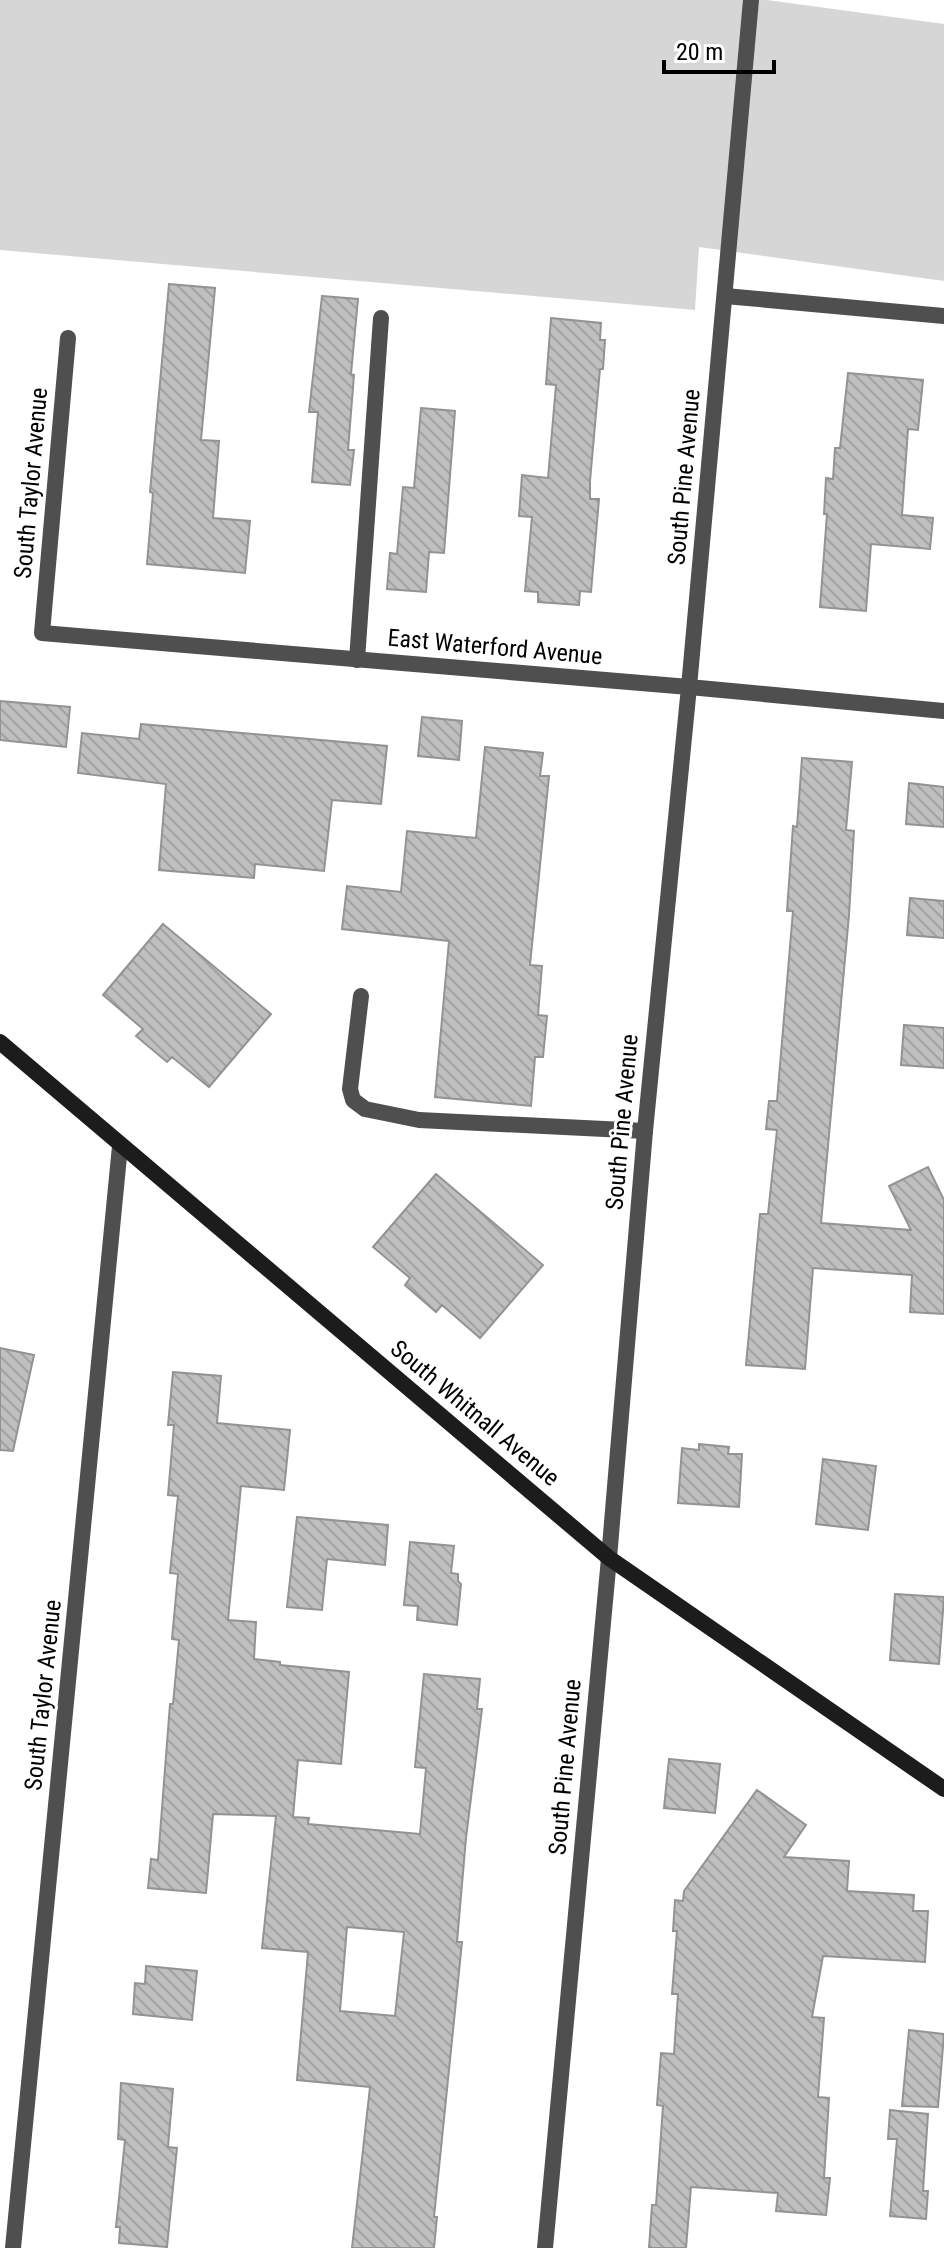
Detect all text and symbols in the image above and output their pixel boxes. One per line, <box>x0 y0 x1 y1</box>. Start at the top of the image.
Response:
scale bar <box>664 24 774 74</box>
text: 20 m <box>676 38 723 66</box>
street label: South Taylor Avenue <box>9 386 53 580</box>
street label: South Pine Avenue <box>662 388 706 566</box>
street label: East Waterford Avenue <box>386 624 604 670</box>
street label: South Pine Avenue <box>600 1033 644 1211</box>
street label: South Whitnall Avenue <box>385 1334 565 1492</box>
street label: South Taylor Avenue <box>19 1598 67 1792</box>
street label: South Pine Avenue <box>543 1678 587 1856</box>

